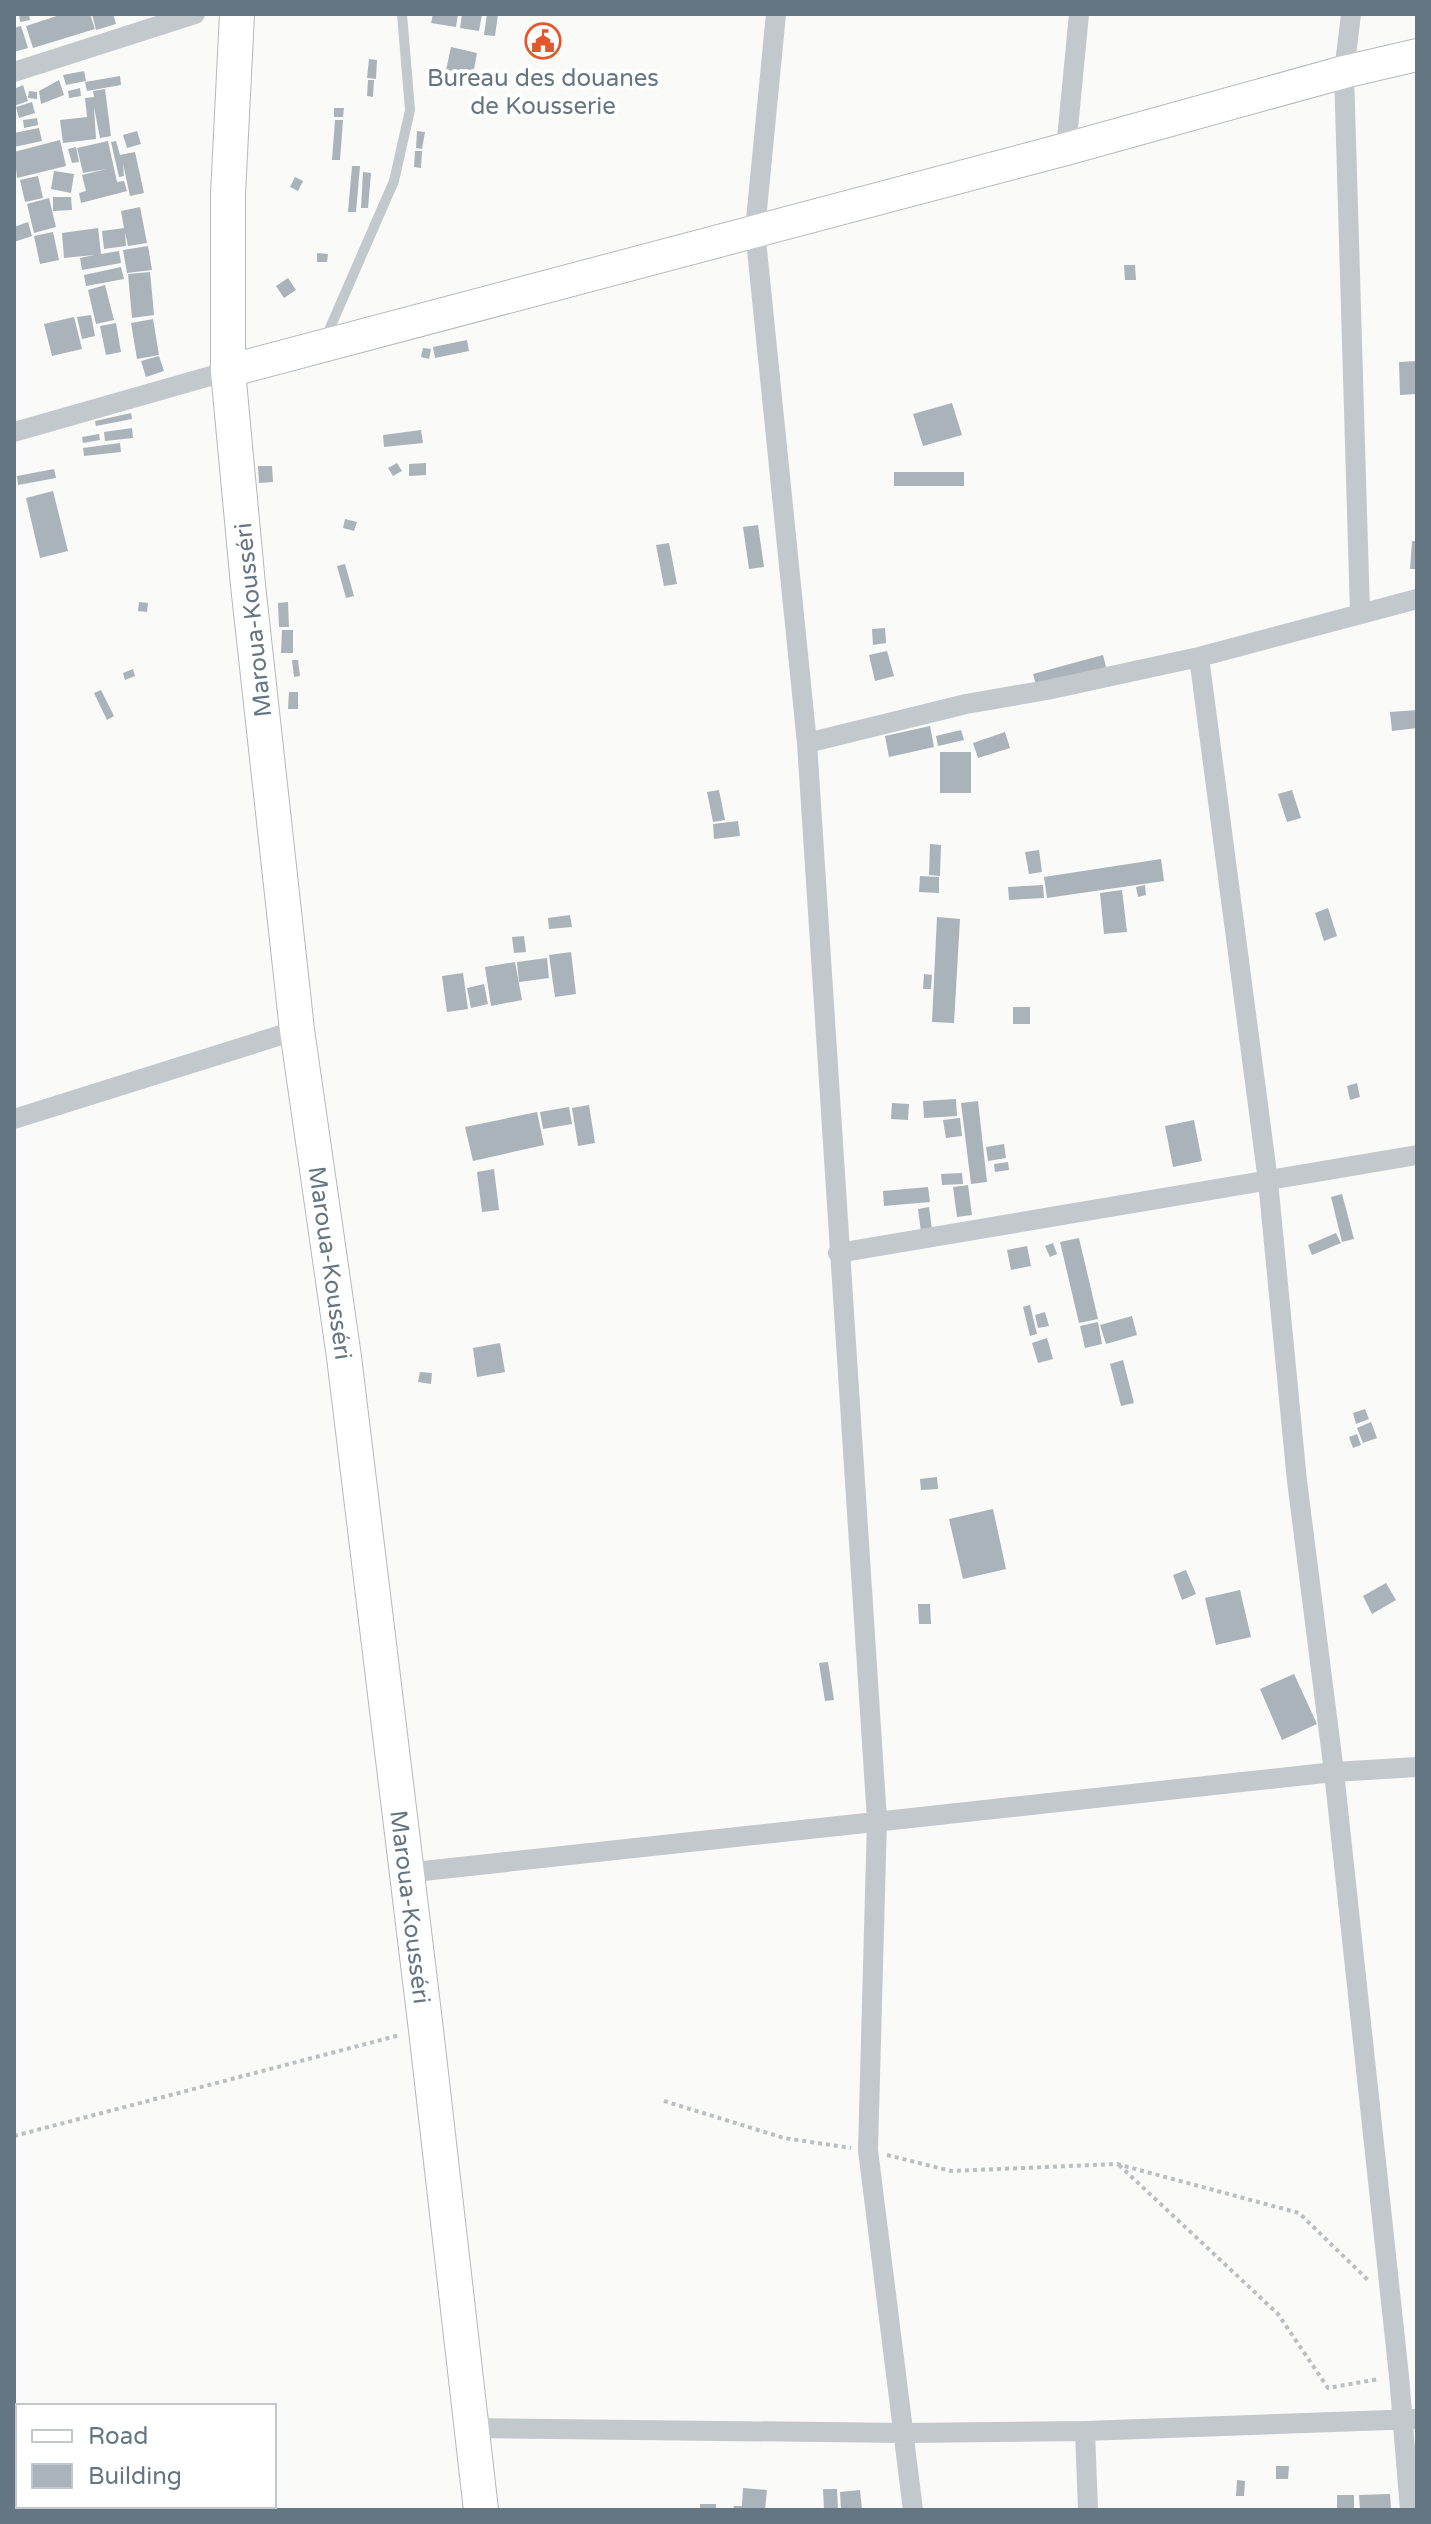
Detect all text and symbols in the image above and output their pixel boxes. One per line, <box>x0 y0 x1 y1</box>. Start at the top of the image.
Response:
public building icon: Bureau des douanes de Kousserie <box>524 22 562 60</box>
place label: Bureau des douanes de Kousserie <box>427 64 659 121</box>
street label: Maroua-Kousséri <box>229 521 278 718</box>
street label: Maroua-Kousséri <box>302 1164 357 1362</box>
street label: Maroua-Kousséri <box>383 1808 436 2006</box>
legend <box>16 2404 276 2508</box>
text: Road <box>88 2422 148 2451</box>
text: Building <box>88 2462 182 2491</box>

